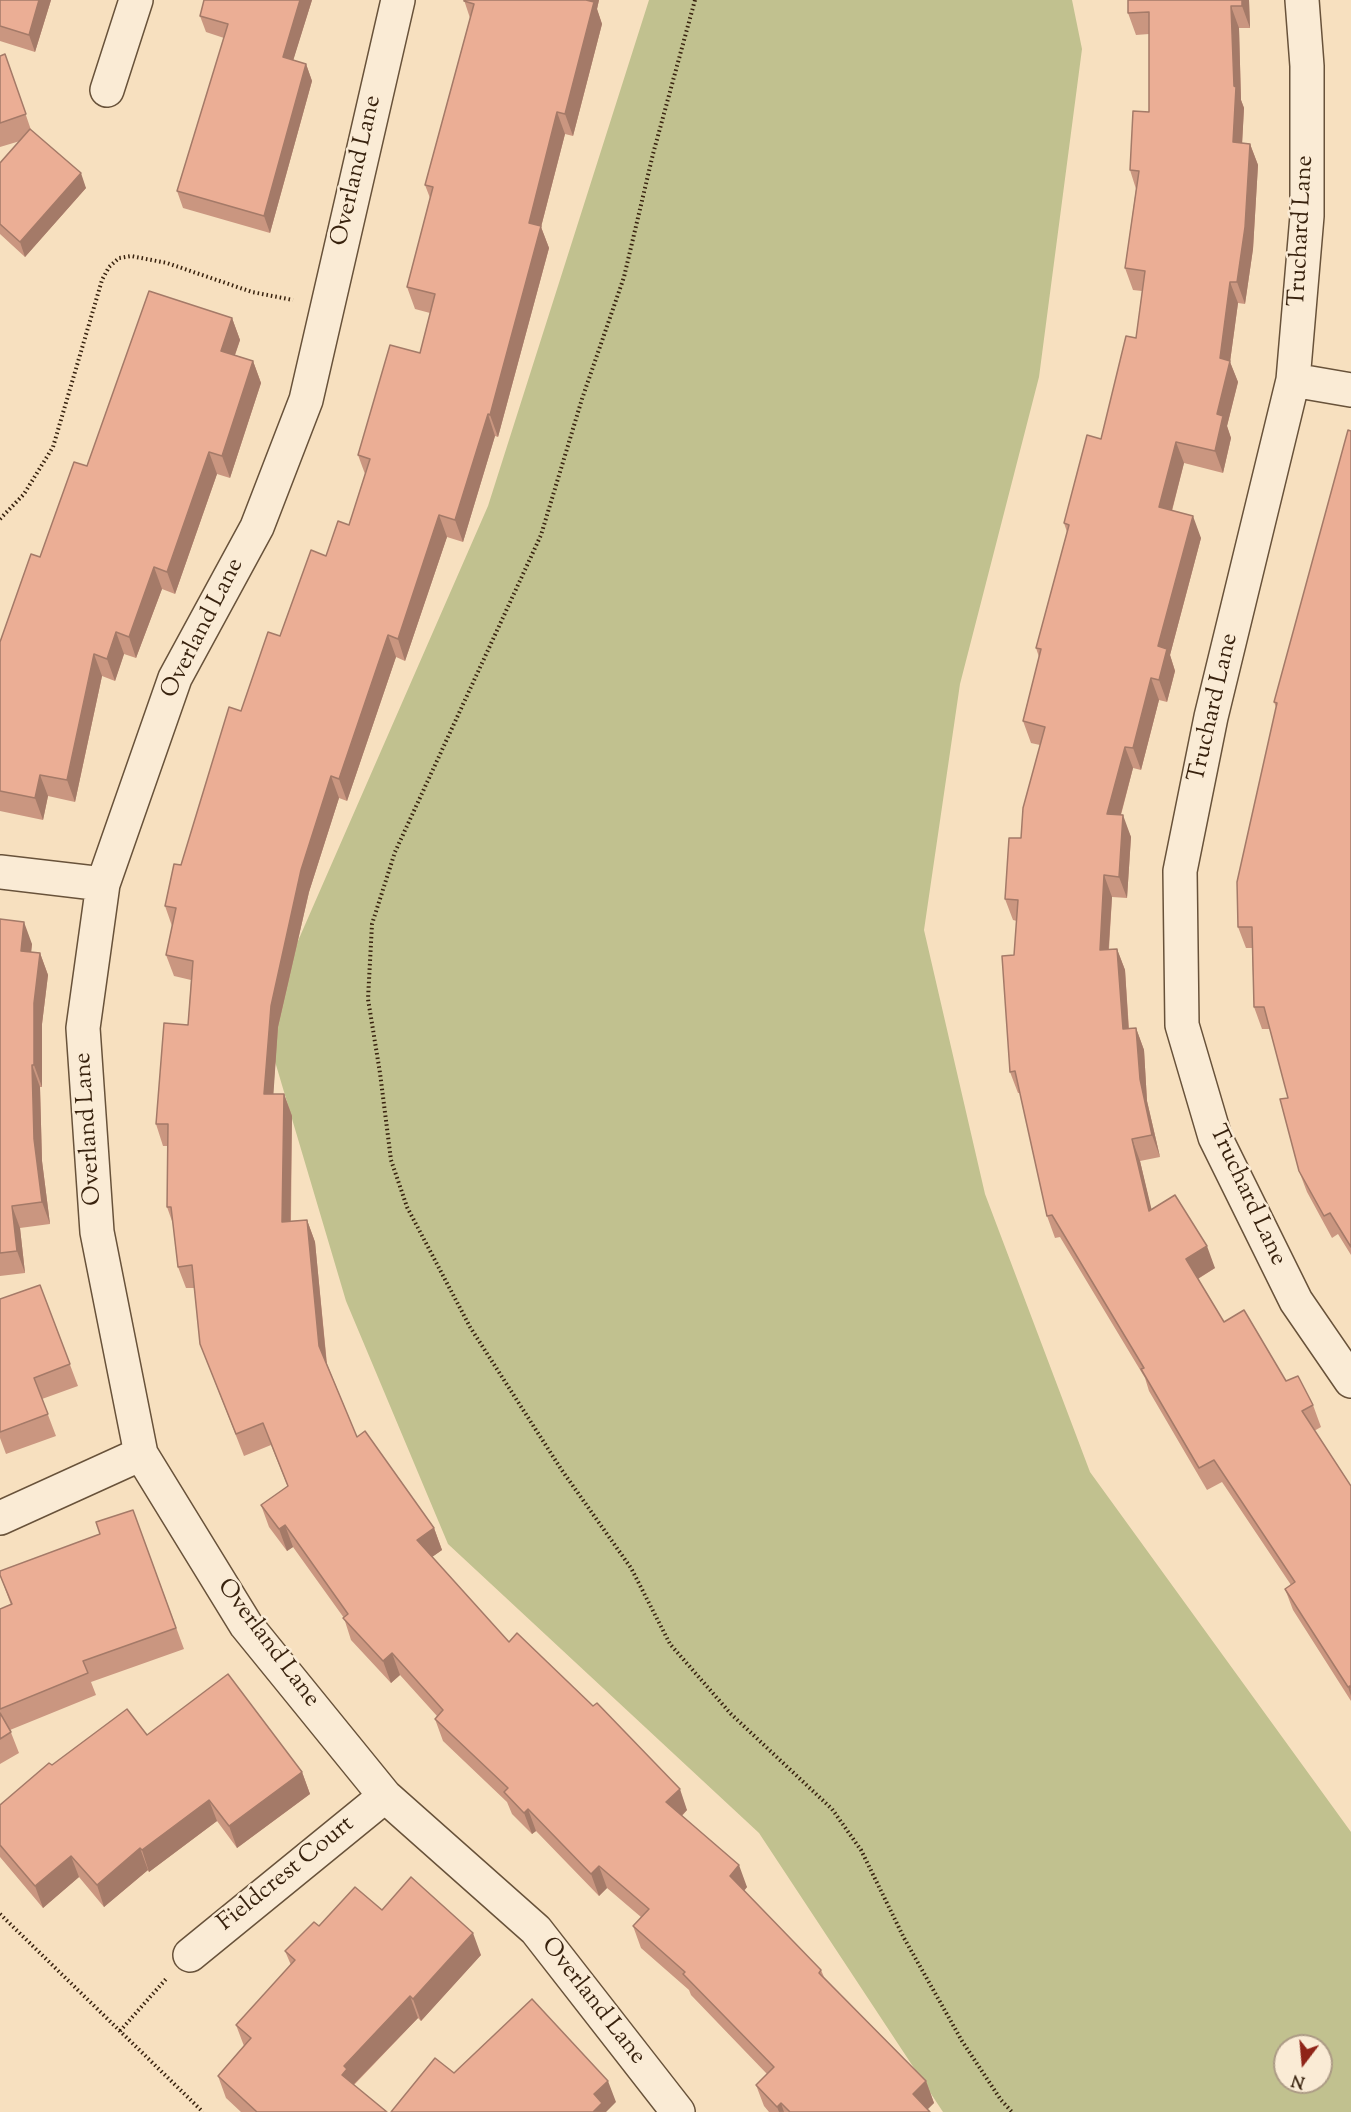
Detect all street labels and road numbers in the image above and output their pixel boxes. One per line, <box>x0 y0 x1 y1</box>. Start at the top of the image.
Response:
street label: Overland Lane <box>327 93 389 249</box>
street label: Truchard Lane <box>1285 155 1321 307</box>
street label: Overland Lane <box>156 554 252 704</box>
street label: Truchard Lane <box>1184 631 1246 785</box>
street label: Overland Lane <box>70 1051 110 1207</box>
street label: Truchard Lane <box>1201 1121 1291 1271</box>
street label: Overland Lane <box>209 1574 325 1714</box>
street label: Fieldcrest Court <box>213 1811 361 1939</box>
street label: Overland Lane <box>533 1933 651 2071</box>

